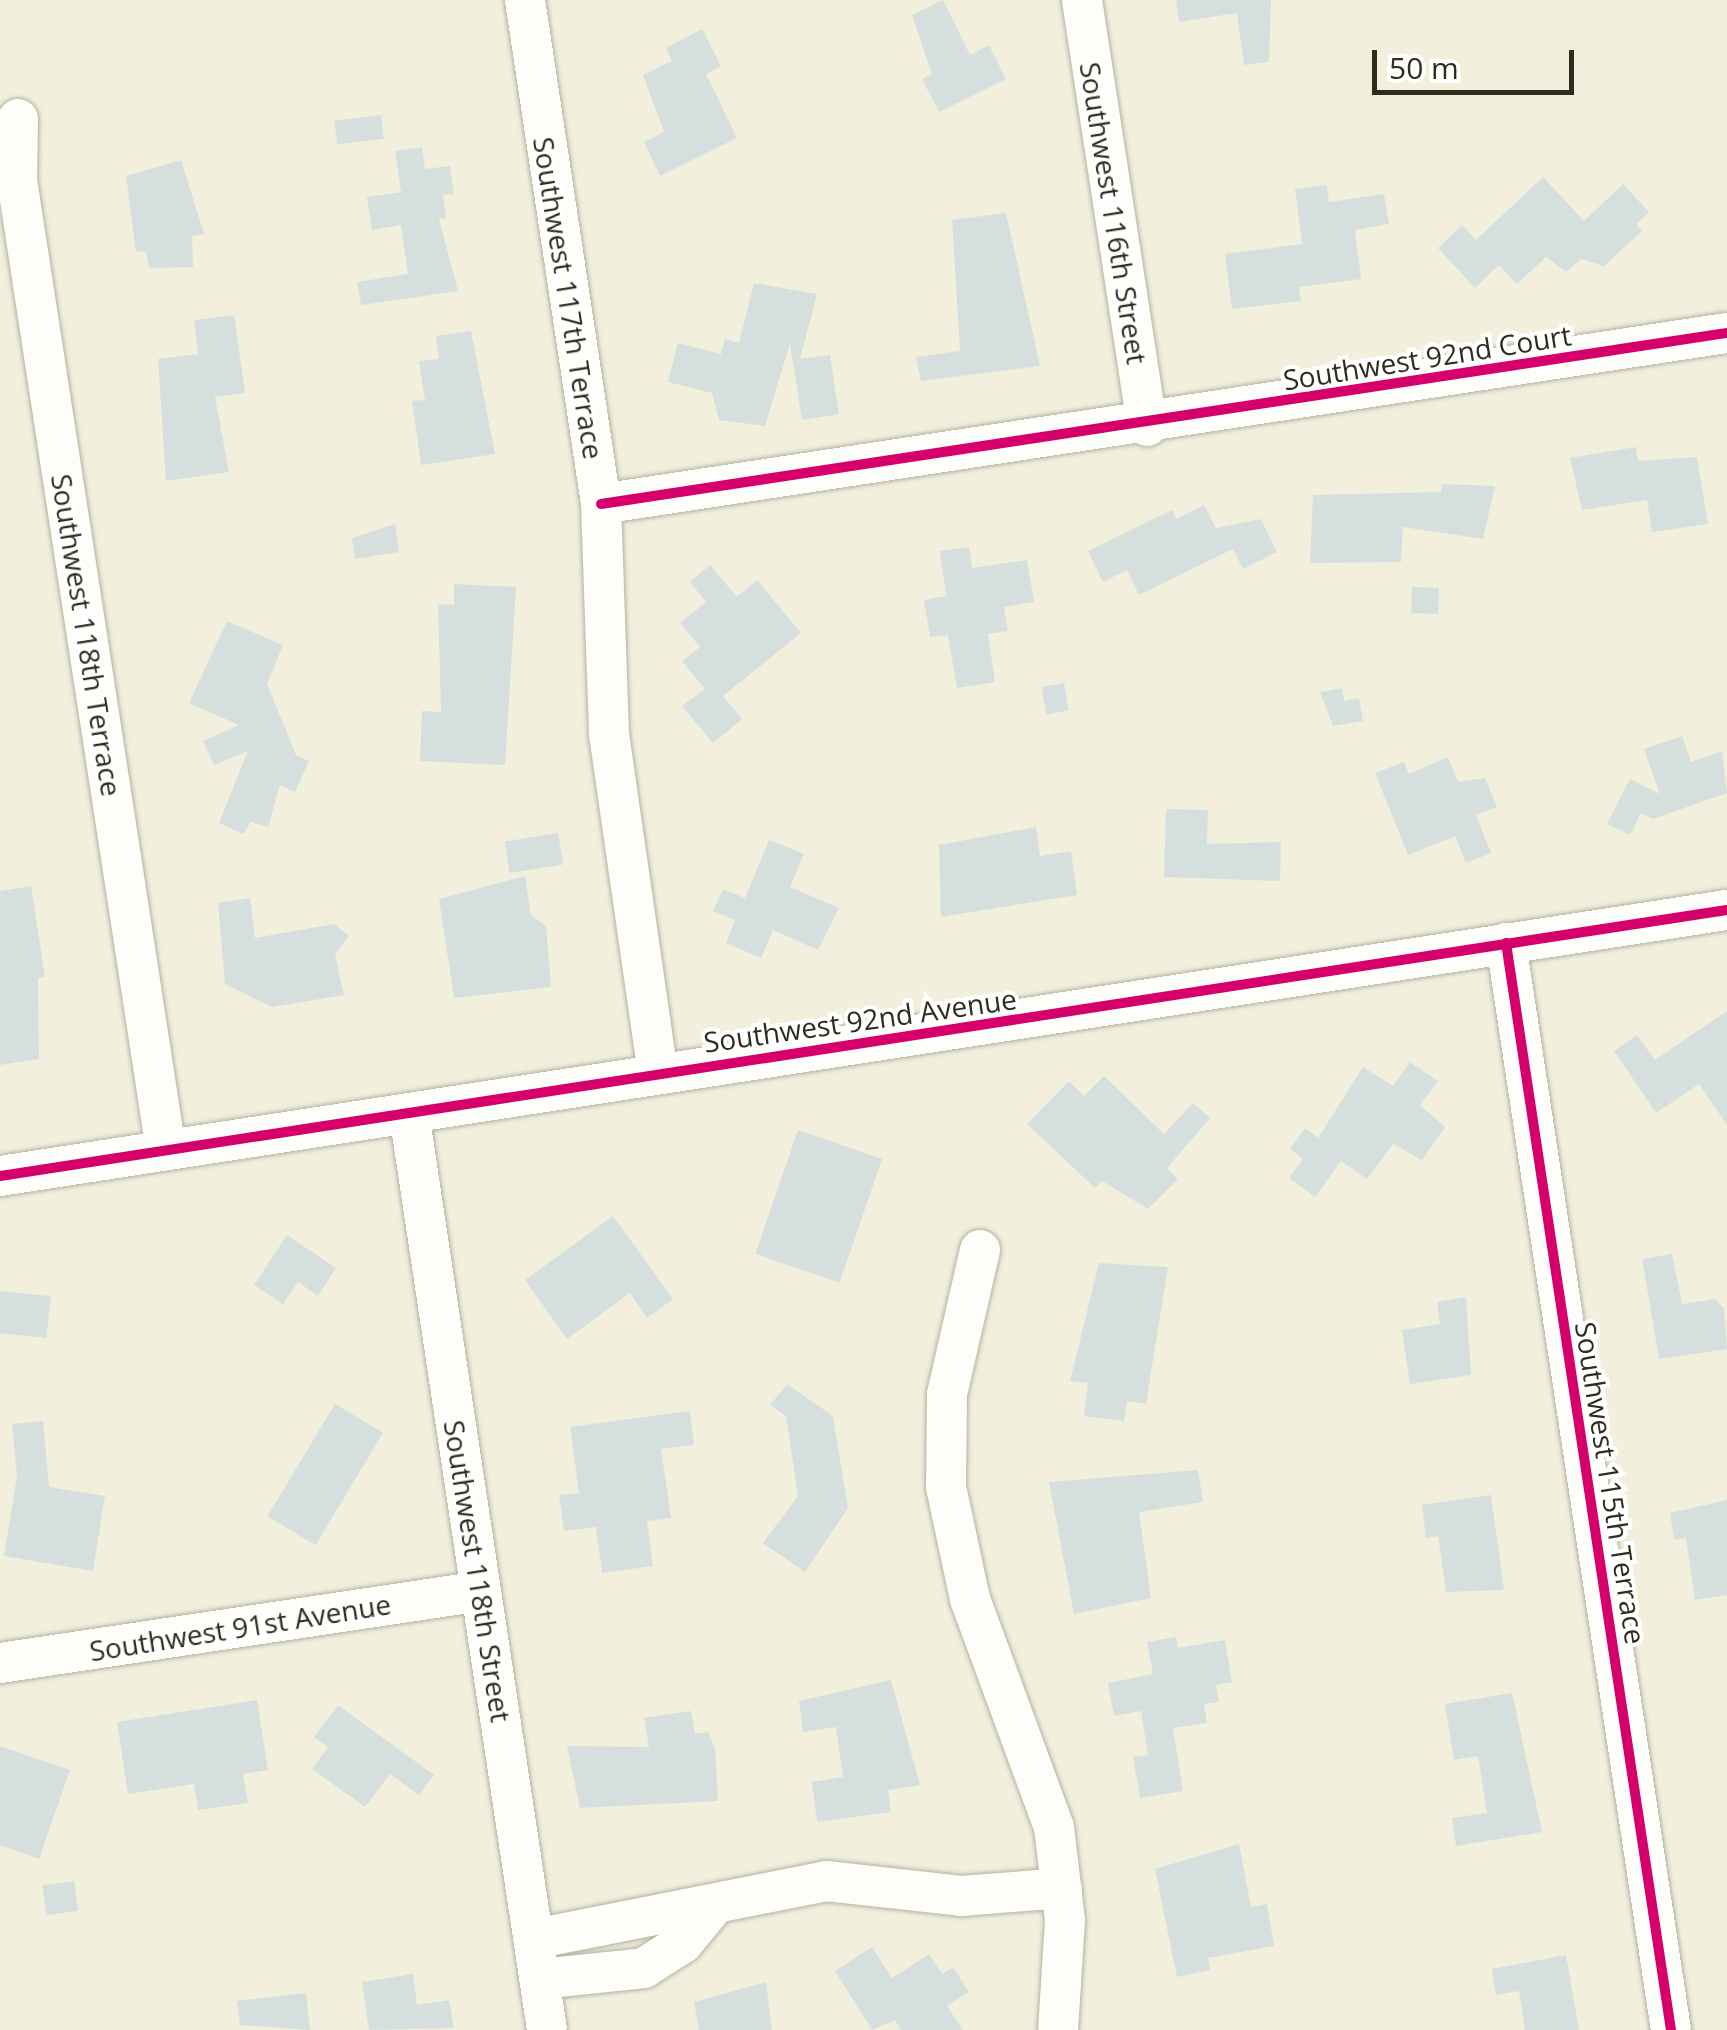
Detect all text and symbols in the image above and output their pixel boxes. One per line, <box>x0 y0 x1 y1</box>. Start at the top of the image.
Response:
scale bar <box>1377 30 1580 92</box>
text: 50 m <box>1389 47 1459 88</box>
street label: Southwest 116th Street <box>1074 60 1154 366</box>
street label: Southwest 117th Terrace <box>527 135 611 461</box>
street label: Southwest 92nd Court <box>1281 318 1573 396</box>
street label: Southwest 118th Terrace <box>45 472 129 798</box>
street label: Southwest 92nd Avenue <box>701 981 1019 1059</box>
street label: Southwest 115th Terrace <box>1569 1320 1653 1646</box>
street label: Southwest 118th Street <box>438 1418 518 1724</box>
street label: Southwest 91st Avenue <box>87 1587 393 1667</box>

